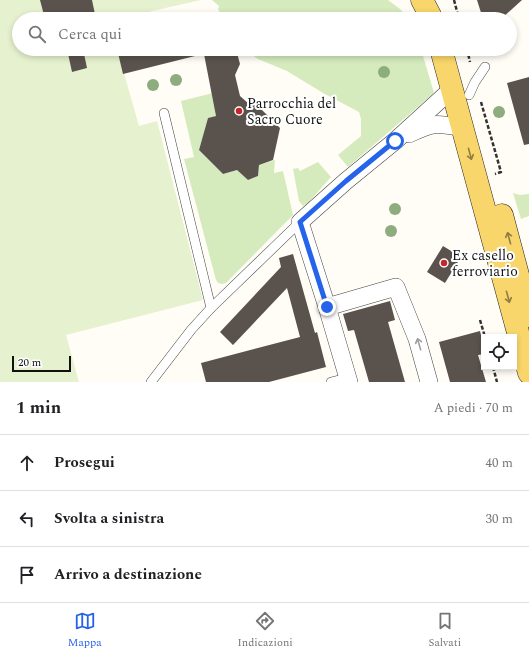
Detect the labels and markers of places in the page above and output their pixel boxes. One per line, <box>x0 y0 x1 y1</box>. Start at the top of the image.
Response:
place label: Parrocchia del Sacro Cuore <box>247 93 336 130</box>
marker: Parrocchia del Sacro Cuore <box>234 106 244 116</box>
place label: Ex casello ferroviario <box>452 245 518 282</box>
marker: Ex casello ferroviario <box>439 258 449 268</box>

